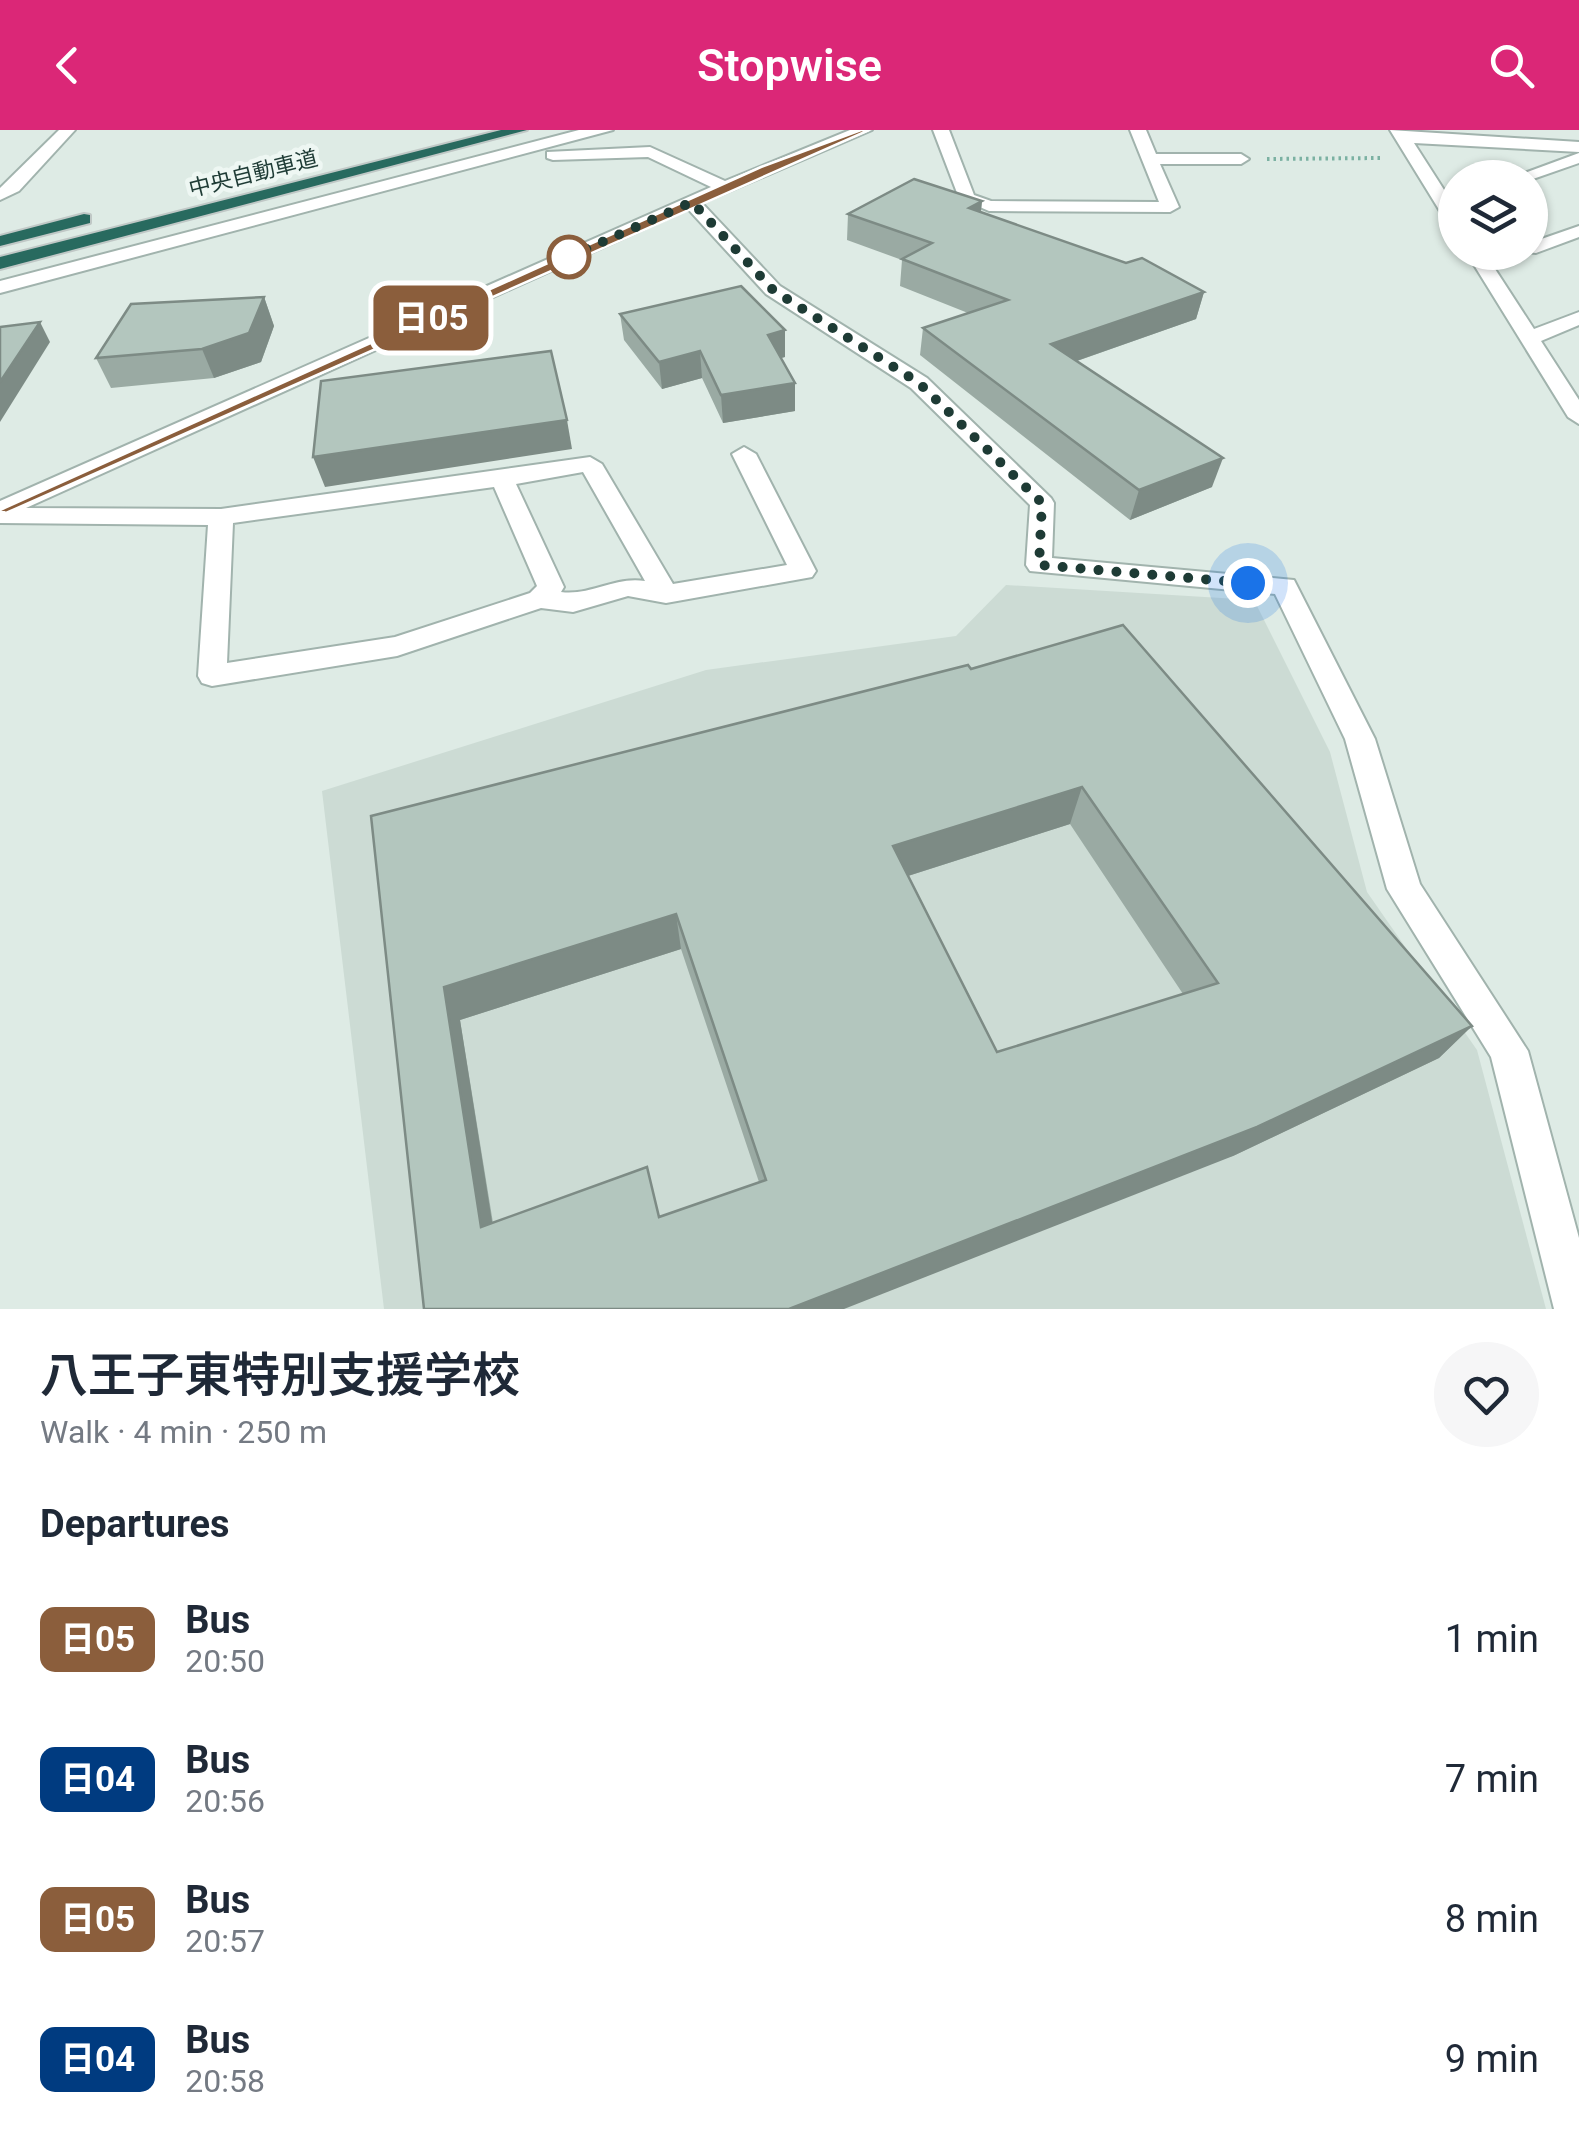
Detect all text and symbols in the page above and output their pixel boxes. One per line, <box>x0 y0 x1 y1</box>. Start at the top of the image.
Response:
icon: back <box>40 38 95 93</box>
icon: search <box>1484 38 1539 93</box>
text: Stopwise <box>697 39 882 92</box>
street label: 中央自動車道 <box>186 145 320 202</box>
map controls <box>1438 160 1548 270</box>
button: layers <box>1438 160 1548 270</box>
unlabelled marker <box>548 236 590 278</box>
line badge: 日05 <box>374 286 488 350</box>
text: 日05 <box>393 298 469 339</box>
your location <box>1223 558 1273 608</box>
button: heart <box>1434 1342 1539 1447</box>
text: 八王子東特別支援学校 <box>40 1347 520 1404</box>
text: Walk · 4 min · 250 m <box>40 1413 327 1451</box>
text: Departures <box>40 1502 230 1546</box>
text: Bus <box>185 1598 250 1642</box>
text: 1 min <box>1445 1617 1539 1661</box>
text: 日05 <box>60 1619 135 1660</box>
text: 20:50 <box>185 1642 265 1680</box>
text: Bus <box>185 1738 250 1782</box>
text: 7 min <box>1445 1757 1539 1801</box>
text: 日04 <box>60 1759 135 1800</box>
text: 20:56 <box>185 1782 265 1820</box>
text: Bus <box>185 1878 250 1922</box>
text: 8 min <box>1445 1897 1539 1941</box>
text: 日05 <box>60 1899 135 1940</box>
text: 20:57 <box>185 1922 265 1960</box>
text: Bus <box>185 2018 250 2062</box>
text: 9 min <box>1445 2037 1539 2081</box>
text: 日04 <box>60 2039 135 2080</box>
text: 20:58 <box>185 2062 265 2100</box>

